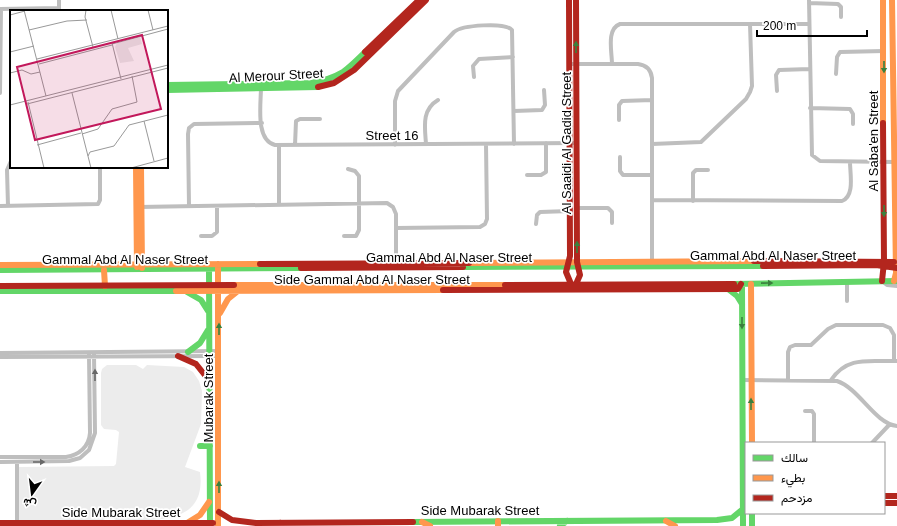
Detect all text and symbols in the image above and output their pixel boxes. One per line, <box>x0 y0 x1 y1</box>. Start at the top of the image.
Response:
inset map <box>10 10 168 168</box>
scale bar <box>757 12 867 38</box>
text: 200 m <box>763 19 796 33</box>
one-way arrow <box>573 40 579 53</box>
one-way arrow <box>881 61 887 74</box>
street label: Al Merour Street <box>228 66 324 85</box>
street label: Al Saaidi Al Gadid Street <box>559 71 574 214</box>
street label: Al Saba'en Street <box>866 90 881 191</box>
street label: Street 16 <box>366 128 418 143</box>
one-way arrow <box>881 205 887 218</box>
one-way arrow <box>574 240 580 253</box>
street label: Gammal Abd Al Naser Street <box>690 248 856 263</box>
street label: Gammal Abd Al Naser Street <box>366 250 532 265</box>
street label: Gammal Abd Al Naser Street <box>42 252 208 267</box>
street label: Side Gammal Abd Al Naser Street <box>274 272 470 287</box>
one-way arrow <box>761 280 774 286</box>
one-way arrow <box>739 317 745 330</box>
one-way arrow <box>216 322 222 335</box>
street label: Mubarak Street <box>201 353 216 442</box>
one-way arrow <box>91 369 98 381</box>
one-way arrow <box>748 398 755 410</box>
legend <box>745 442 885 514</box>
text: سالك <box>781 451 808 465</box>
one-way arrow <box>33 459 46 465</box>
text: بطيء <box>781 471 805 488</box>
north arrow <box>12 474 52 514</box>
one-way arrow <box>216 480 222 493</box>
text: مزدحم <box>781 491 812 506</box>
text: ش <box>22 495 38 511</box>
street label: Side Mubarak Street <box>421 503 540 518</box>
street label: Side Mubarak Street <box>62 505 181 520</box>

